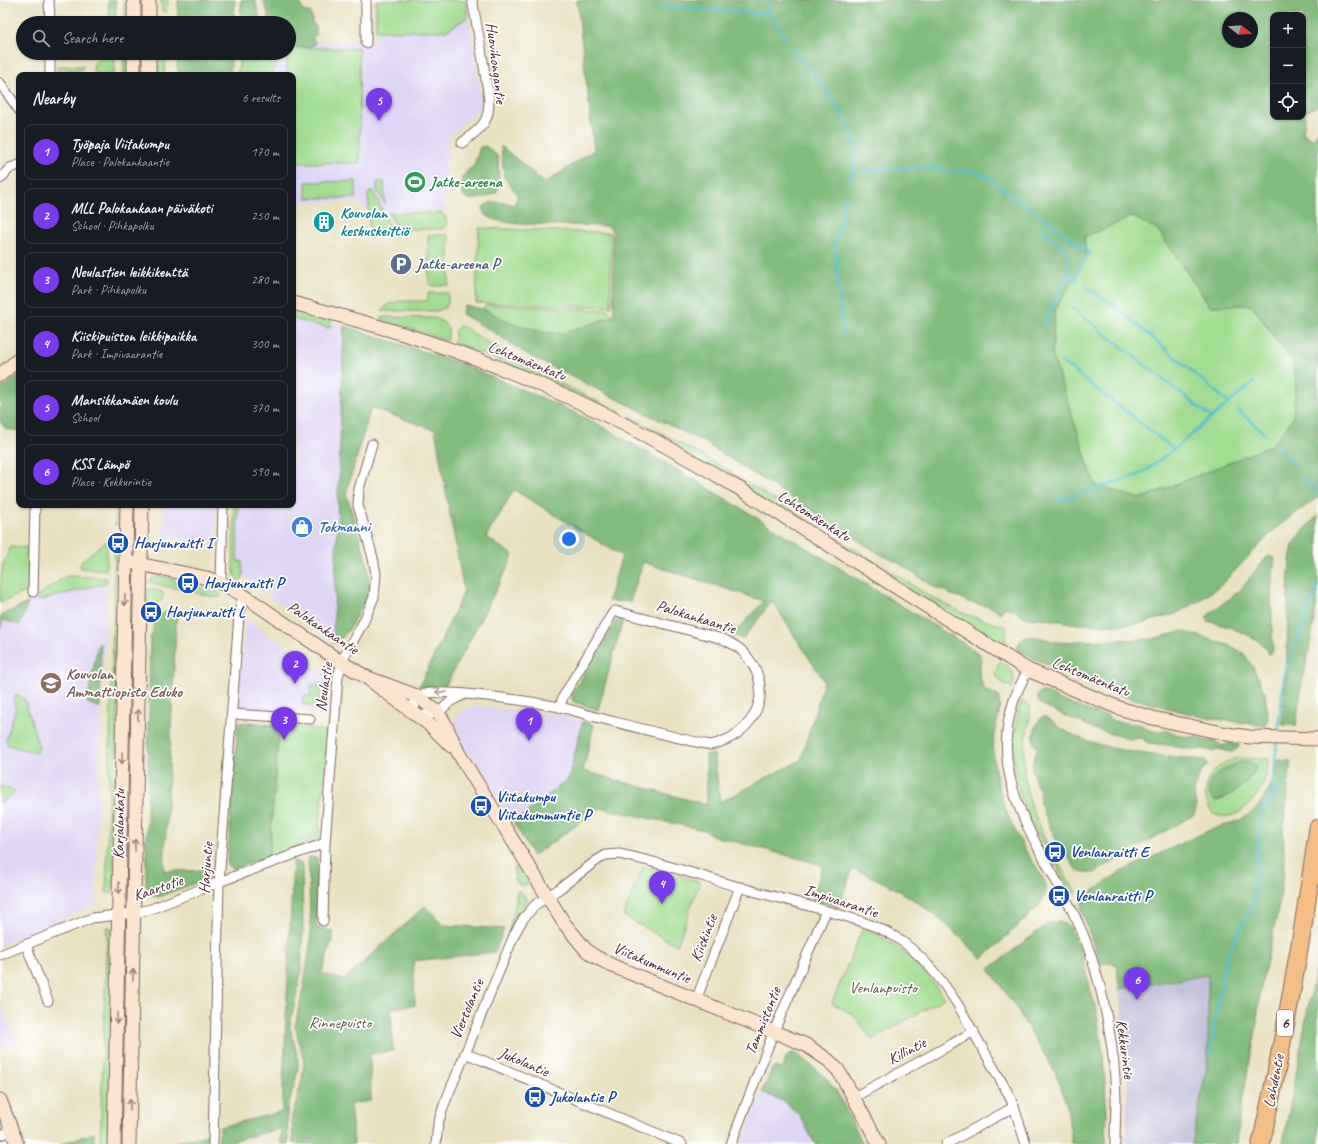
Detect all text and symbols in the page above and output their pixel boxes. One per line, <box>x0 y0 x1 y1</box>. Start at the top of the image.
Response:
north arrow <box>1222 12 1258 48</box>
map controls <box>1270 12 1306 120</box>
button: + <box>1270 12 1306 48</box>
search box <box>16 16 296 60</box>
street label: Huovihongantie <box>481 21 511 107</box>
icon: search <box>30 27 52 49</box>
text: Search here <box>62 29 123 48</box>
button: − <box>1270 48 1306 84</box>
button: locate <box>1270 84 1306 120</box>
text: Nearby <box>32 88 75 109</box>
pin: 5 <box>366 88 392 121</box>
text: 6 results <box>242 90 280 106</box>
text: Työpaja Viitakumpu <box>71 135 169 154</box>
text: 1 <box>43 144 49 160</box>
text: 170 m <box>251 144 279 160</box>
text: Place · Palokankaantie <box>71 154 169 170</box>
sports icon: Jatke-areena <box>402 169 428 195</box>
place label: Jatke-areena <box>429 172 504 192</box>
text: MLL Palokankaan päiväkoti <box>71 199 212 218</box>
place label: Kouvolan keskuskeittiö <box>340 203 411 241</box>
text: 2 <box>43 208 49 224</box>
text: 250 m <box>251 208 279 224</box>
building icon: Kouvolan keskuskeittiö <box>311 209 337 235</box>
text: School · Pihkapolku <box>71 218 154 234</box>
parking icon: Jatke-areena P <box>388 251 414 277</box>
place label: Jatke-areena P <box>415 254 502 274</box>
text: Neulastien leikkikenttä <box>71 263 187 282</box>
text: 3 <box>43 272 49 288</box>
text: 280 m <box>251 272 279 288</box>
text: Park · Pihkapolku <box>71 282 146 298</box>
text: Kiiskipuiston leikkipaikka <box>71 327 196 346</box>
text: 4 <box>43 336 49 352</box>
text: 300 m <box>251 336 279 352</box>
street label: Lehtomäenkatu <box>485 336 570 386</box>
text: Park · Impivaarantie <box>71 346 162 362</box>
text: Mansikkamäen koulu <box>71 391 177 410</box>
text: 5 <box>43 400 49 416</box>
text: 370 m <box>251 400 279 416</box>
text: School <box>71 410 99 426</box>
text: KSS Lämpö <box>71 455 129 474</box>
text: 6 <box>43 464 49 480</box>
text: 590 m <box>251 464 279 480</box>
text: Place · Kekkurintie <box>71 474 151 490</box>
street label: Lehtomäenkatu <box>774 486 855 547</box>
shop icon: Tokmanni <box>289 514 315 540</box>
place label: Tokmanni <box>318 517 373 537</box>
your location <box>559 529 579 549</box>
bus stop icon: Harjunraitti I <box>105 530 131 556</box>
place label: Harjunraitti I <box>134 533 216 553</box>
bus stop icon: Harjunraitti P <box>175 570 201 596</box>
place label: Harjunraitti P <box>204 573 286 593</box>
one-way arrow <box>122 593 129 606</box>
street label: Palokankaantie <box>654 595 740 639</box>
street label: Palokankaantie <box>284 597 364 660</box>
bus stop icon: Harjunraitti L <box>138 599 164 625</box>
place label: Harjunraitti L <box>166 602 246 622</box>
pin: 2 <box>282 651 308 684</box>
street label: Lehtomäenkatu <box>1049 652 1134 702</box>
street label: Neulastie <box>311 660 338 713</box>
place label: Kouvolan Ammattiopisto Eduko <box>66 664 183 702</box>
school or university icon: Kouvolan Ammattiopisto Eduko <box>38 670 64 696</box>
one-way arrow <box>435 688 448 696</box>
pin: 3 <box>271 707 297 740</box>
pin: 1 <box>516 708 542 741</box>
one-way arrow <box>134 709 142 722</box>
one-way arrow <box>118 751 126 764</box>
place label: Viitakumpu Viitakummuntie P <box>496 787 593 825</box>
street label: Karjalankatu <box>108 788 130 859</box>
bus stop icon: Viitakumpu Viitakummuntie P <box>468 793 494 819</box>
one-way arrow <box>131 839 139 852</box>
bus stop icon: Venlanraitti E <box>1042 839 1068 865</box>
street label: Harjuntie <box>194 840 218 894</box>
place label: Venlanraitti E <box>1070 842 1151 862</box>
street label: Kaartotie <box>131 870 187 906</box>
pin: 4 <box>649 871 675 904</box>
street label: Impivaarantie <box>802 880 882 923</box>
one-way arrow <box>115 881 123 894</box>
bus stop icon: Venlanraitti P <box>1046 883 1072 909</box>
place label: Venlanraitti P <box>1074 886 1154 906</box>
street label: Kiiskintie <box>686 910 723 965</box>
street label: Viitakummuntie <box>610 938 695 989</box>
pin: 6 <box>1124 967 1150 1000</box>
one-way arrow <box>129 969 136 982</box>
street label: Viertolantie <box>445 974 489 1042</box>
park label: Venlanpuisto <box>849 978 919 998</box>
street label: Tammistontie <box>740 982 786 1058</box>
road number: 6 <box>1277 1010 1293 1036</box>
one-way arrow <box>113 1011 120 1024</box>
park label: Rinnepuisto <box>309 1013 374 1033</box>
street label: Kekkurintie <box>1111 1018 1139 1082</box>
street label: Killintie <box>885 1032 931 1069</box>
street label: Jukolantie <box>495 1042 554 1082</box>
street label: Lahdentie <box>1259 1051 1289 1109</box>
bus stop icon: Jukolantie P <box>522 1084 548 1110</box>
place label: Jukolantie P <box>549 1087 617 1107</box>
one-way arrow <box>126 1099 133 1112</box>

